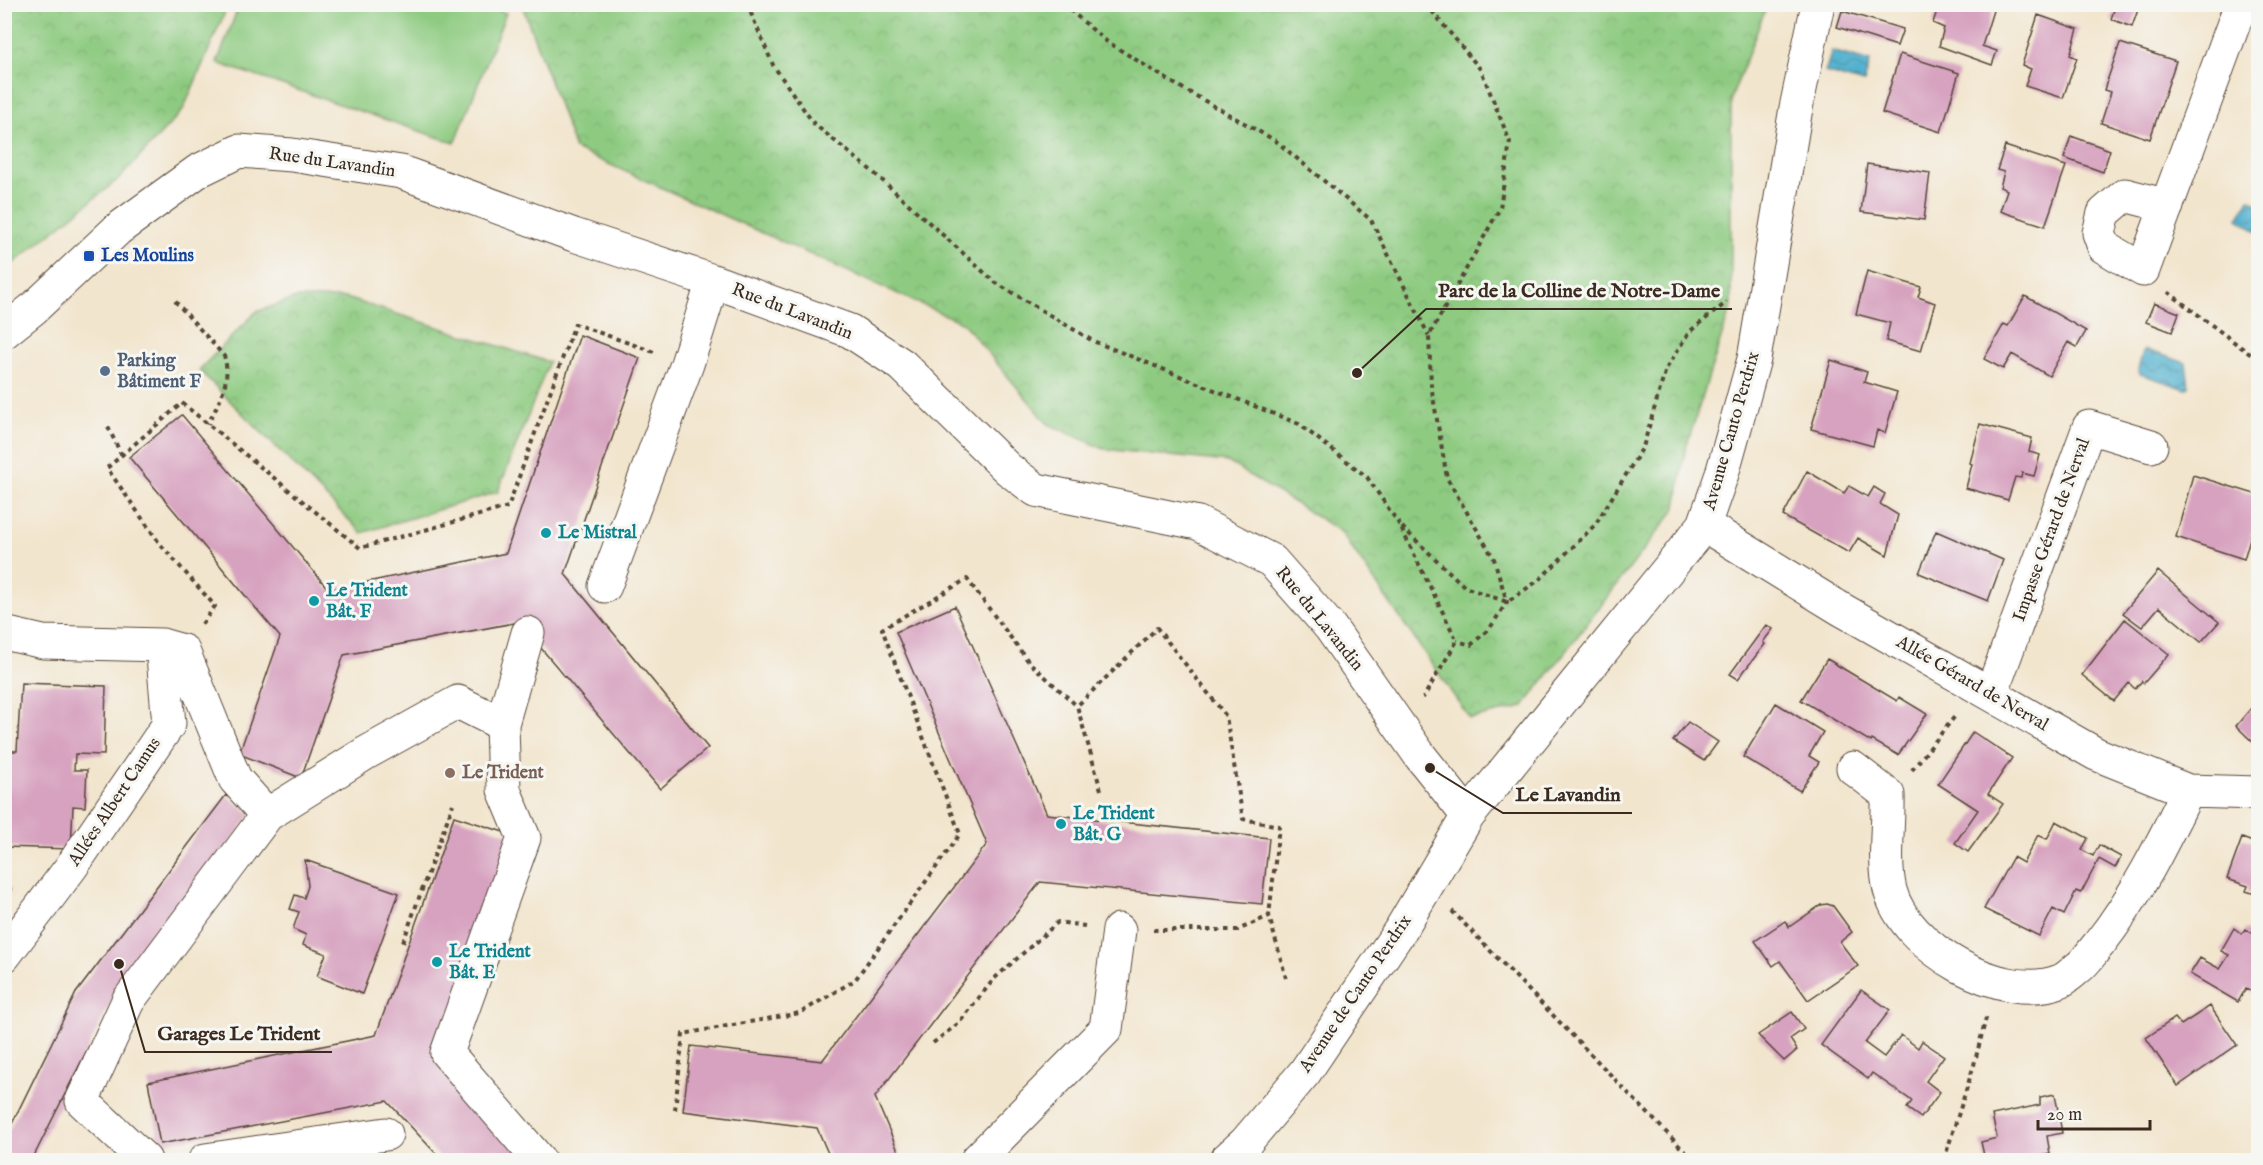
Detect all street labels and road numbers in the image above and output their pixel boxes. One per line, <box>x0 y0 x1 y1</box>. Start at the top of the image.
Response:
street label: Rue du Lavandin <box>267 143 397 183</box>
street label: Rue du Lavandin <box>728 278 856 346</box>
street label: Avenue Canto Perdrix <box>1698 349 1766 514</box>
street label: Impasse Gérard de Nerval <box>2008 435 2096 625</box>
street label: Rue du Lavandin <box>1270 562 1368 676</box>
street label: Allée Gérard de Nerval <box>1891 631 2052 737</box>
street label: Allées Albert Camus <box>63 733 167 872</box>
street label: Avenue de Canto Perdrix <box>1294 910 1418 1078</box>

